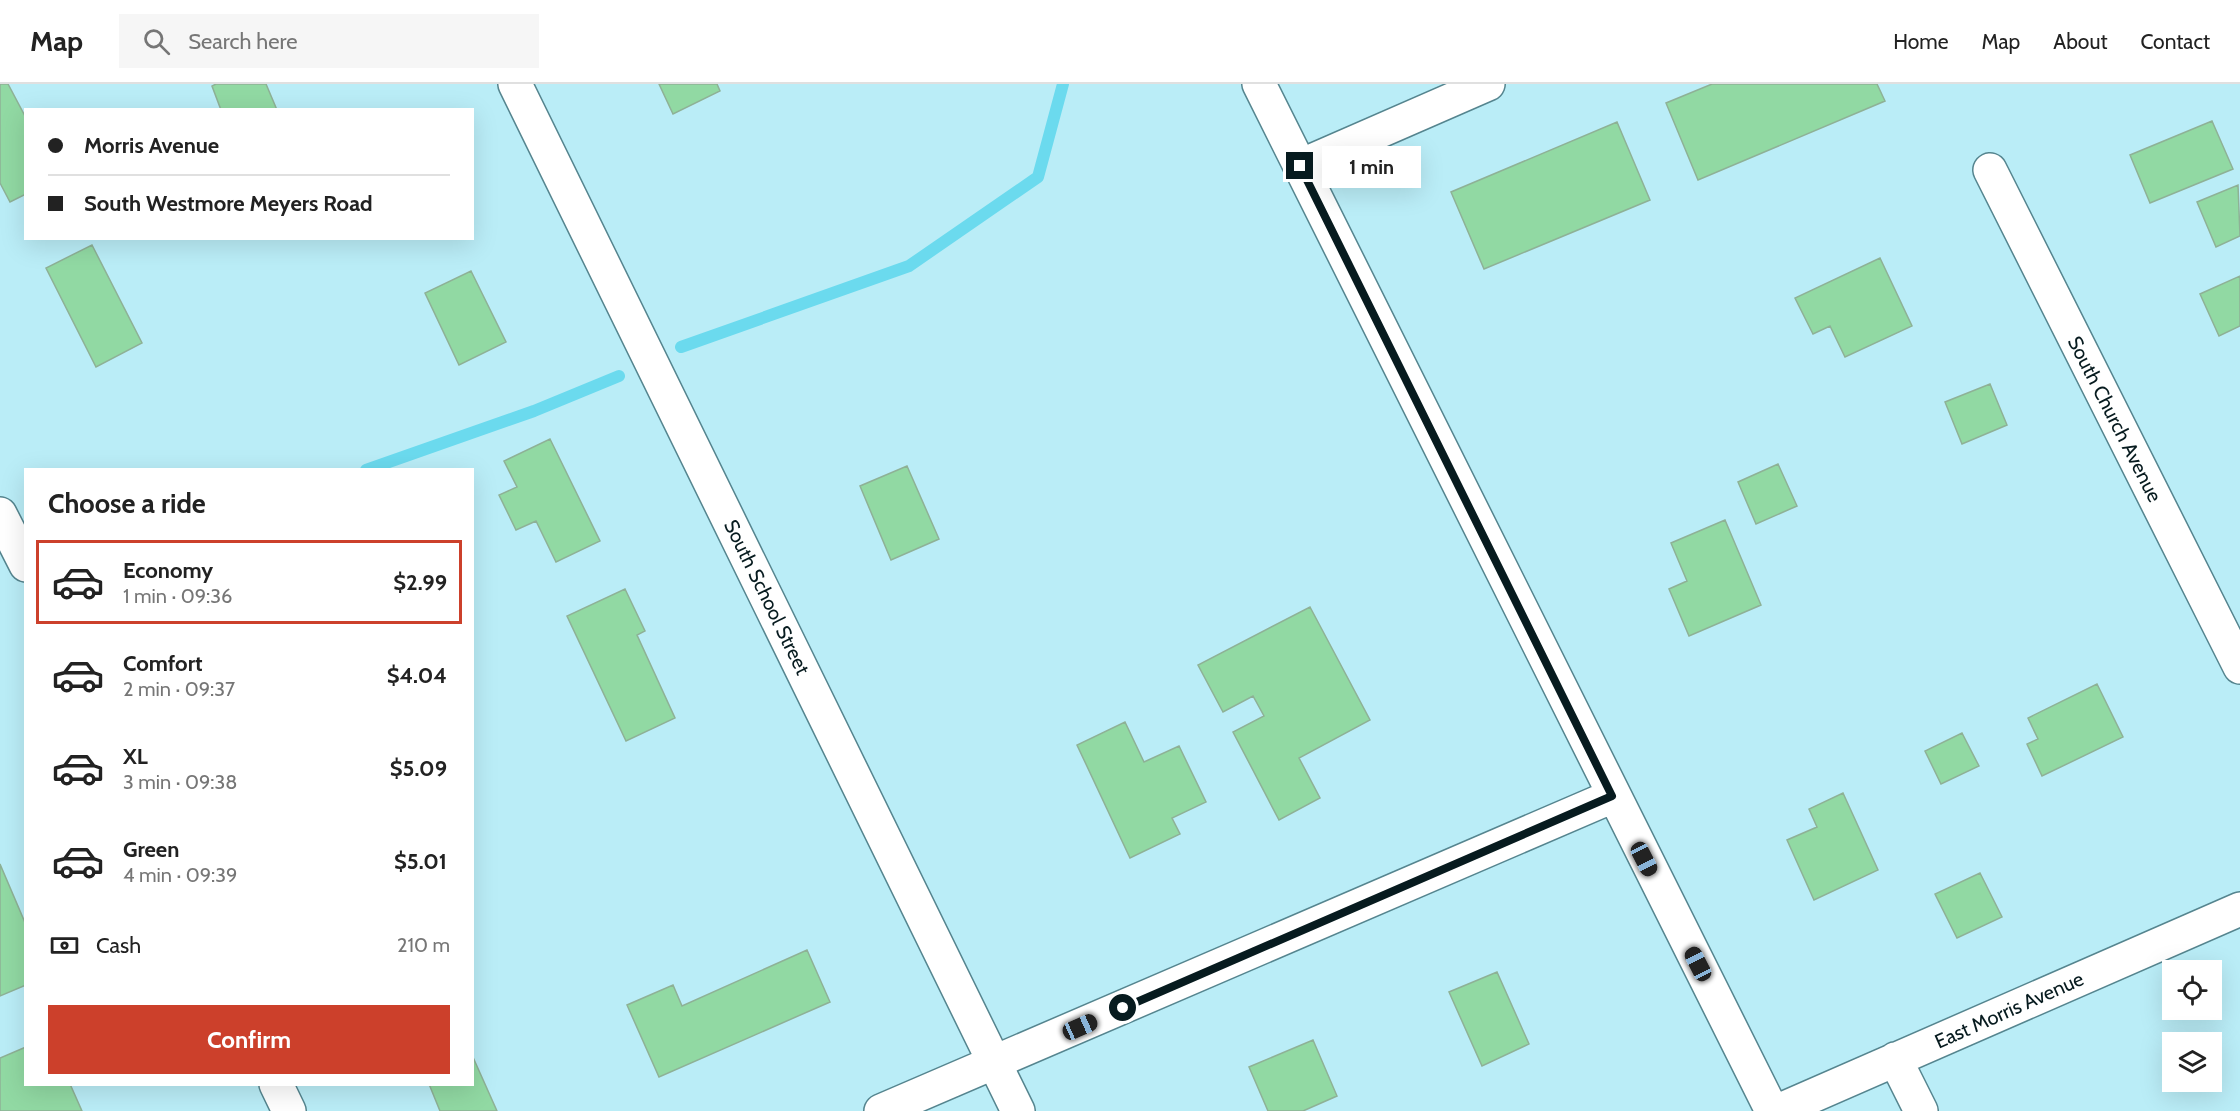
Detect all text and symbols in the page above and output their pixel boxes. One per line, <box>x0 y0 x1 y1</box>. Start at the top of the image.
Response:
search box <box>119 14 539 68</box>
text: Map <box>30 24 83 58</box>
icon: search <box>140 25 173 58</box>
text: Search here <box>188 28 297 55</box>
text: Home <box>1893 29 1949 54</box>
text: Map <box>1982 29 2020 54</box>
text: About <box>2053 29 2107 54</box>
text: Contact <box>2140 29 2210 54</box>
text: Morris Avenue <box>84 132 219 159</box>
callout: 1 min <box>1321 145 1420 187</box>
route end <box>1286 152 1313 179</box>
text: 1 min <box>1349 155 1394 179</box>
text: South Westmore Meyers Road <box>84 190 373 217</box>
street label: South Church Avenue <box>2063 332 2167 506</box>
text: Choose a ride <box>48 487 206 520</box>
street label: South School Street <box>719 516 815 679</box>
icon: car <box>51 555 105 609</box>
text: Economy <box>123 557 213 584</box>
text: $2.99 <box>393 569 447 596</box>
text: 1 min · 09:36 <box>123 584 232 608</box>
icon: car <box>51 648 105 702</box>
text: Comfort <box>123 650 202 677</box>
text: $4.04 <box>387 662 447 689</box>
text: 2 min · 09:37 <box>123 677 235 701</box>
icon: car <box>51 741 105 795</box>
text: XL <box>123 743 148 770</box>
text: $5.09 <box>390 755 447 782</box>
text: 3 min · 09:38 <box>123 770 237 794</box>
icon: car <box>51 834 105 888</box>
text: Green <box>123 836 179 863</box>
car <box>1628 839 1660 879</box>
text: $5.01 <box>394 848 447 875</box>
text: 4 min · 09:39 <box>123 863 237 887</box>
icon: cash <box>48 929 81 962</box>
text: Cash <box>96 932 141 959</box>
text: 210 m <box>397 933 450 957</box>
car <box>1682 944 1714 984</box>
map controls <box>2162 960 2222 1092</box>
button: locate <box>2162 960 2222 1020</box>
street label: East Morris Avenue <box>1931 966 2087 1054</box>
route start <box>1109 994 1136 1021</box>
button: Confirm <box>48 1005 450 1074</box>
car <box>1060 1011 1100 1043</box>
button: layers <box>2162 1032 2222 1092</box>

